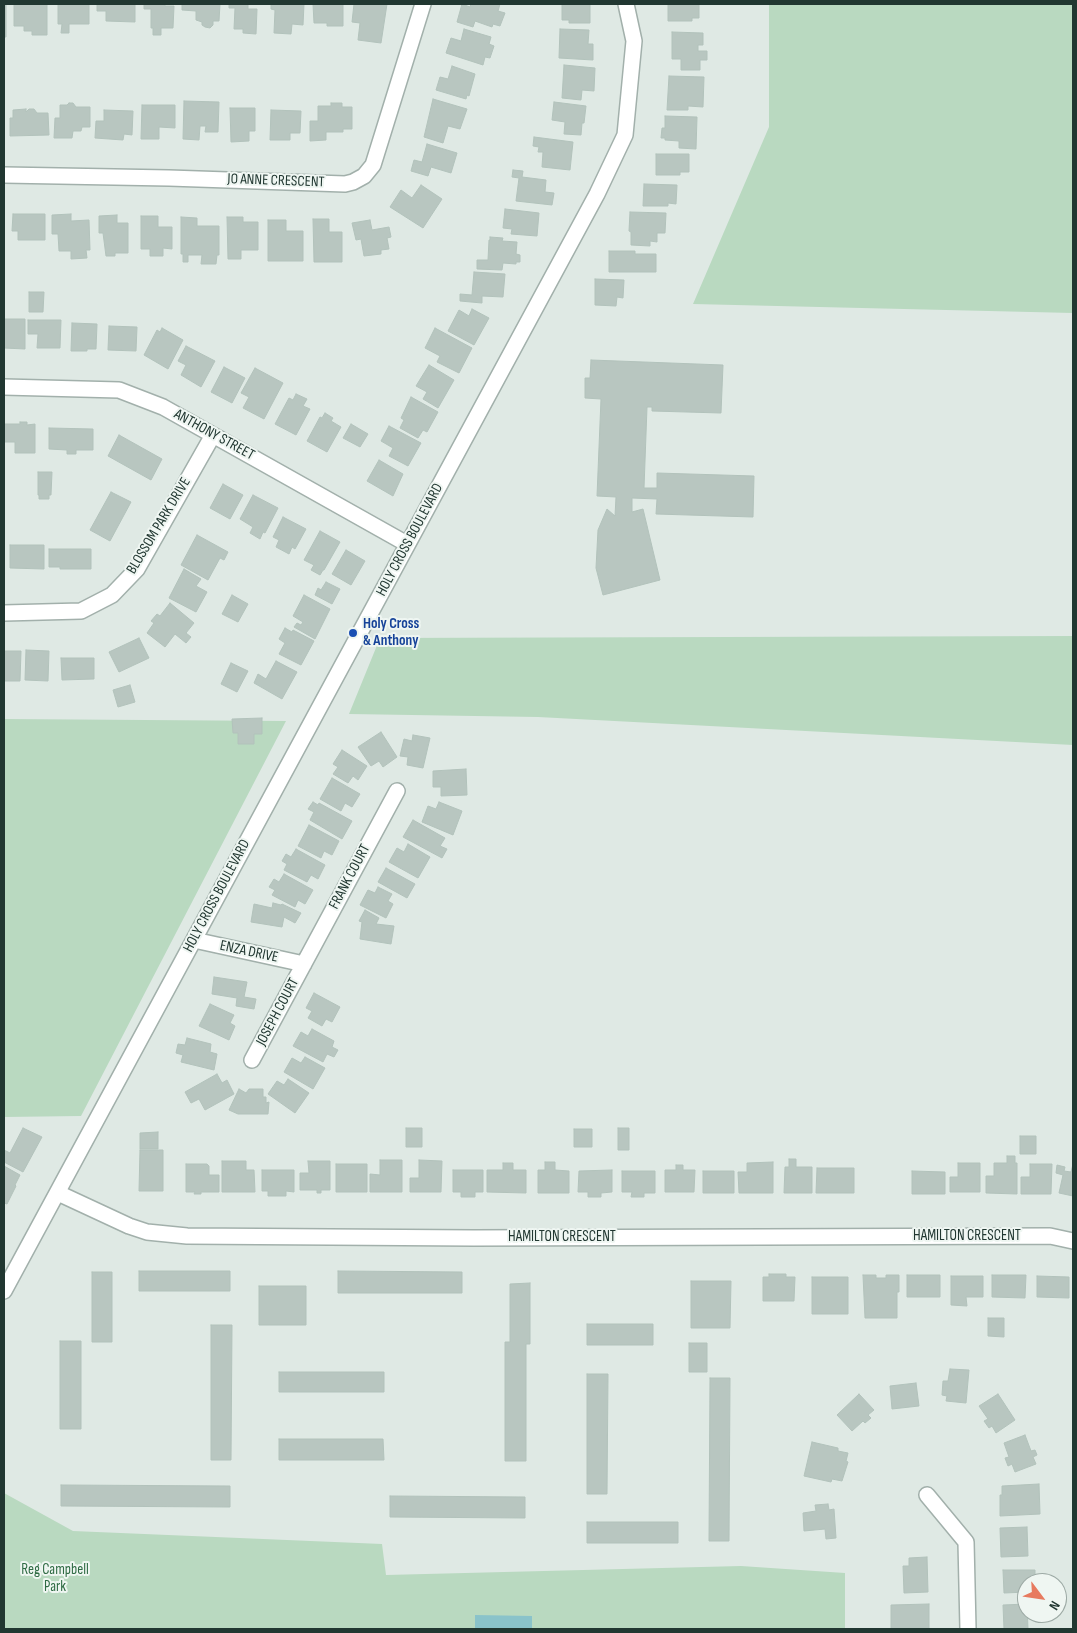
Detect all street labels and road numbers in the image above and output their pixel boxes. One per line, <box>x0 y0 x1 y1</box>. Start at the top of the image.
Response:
street label: JO ANNE CRESCENT <box>227 170 325 192</box>
street label: ANTHONY STREET <box>171 405 257 465</box>
street label: BLOSSOM PARK DRIVE <box>123 474 195 578</box>
street label: HOLY CROSS BOULEVARD <box>373 481 447 599</box>
street label: HOLY CROSS BOULEVARD <box>180 837 254 955</box>
street label: FRANK COURT <box>325 842 375 912</box>
street label: ENZA DRIVE <box>218 937 280 967</box>
street label: JOSEPH COURT <box>253 975 303 1049</box>
street label: HAMILTON CRESCENT <box>913 1227 1021 1245</box>
street label: HAMILTON CRESCENT <box>508 1228 616 1246</box>

